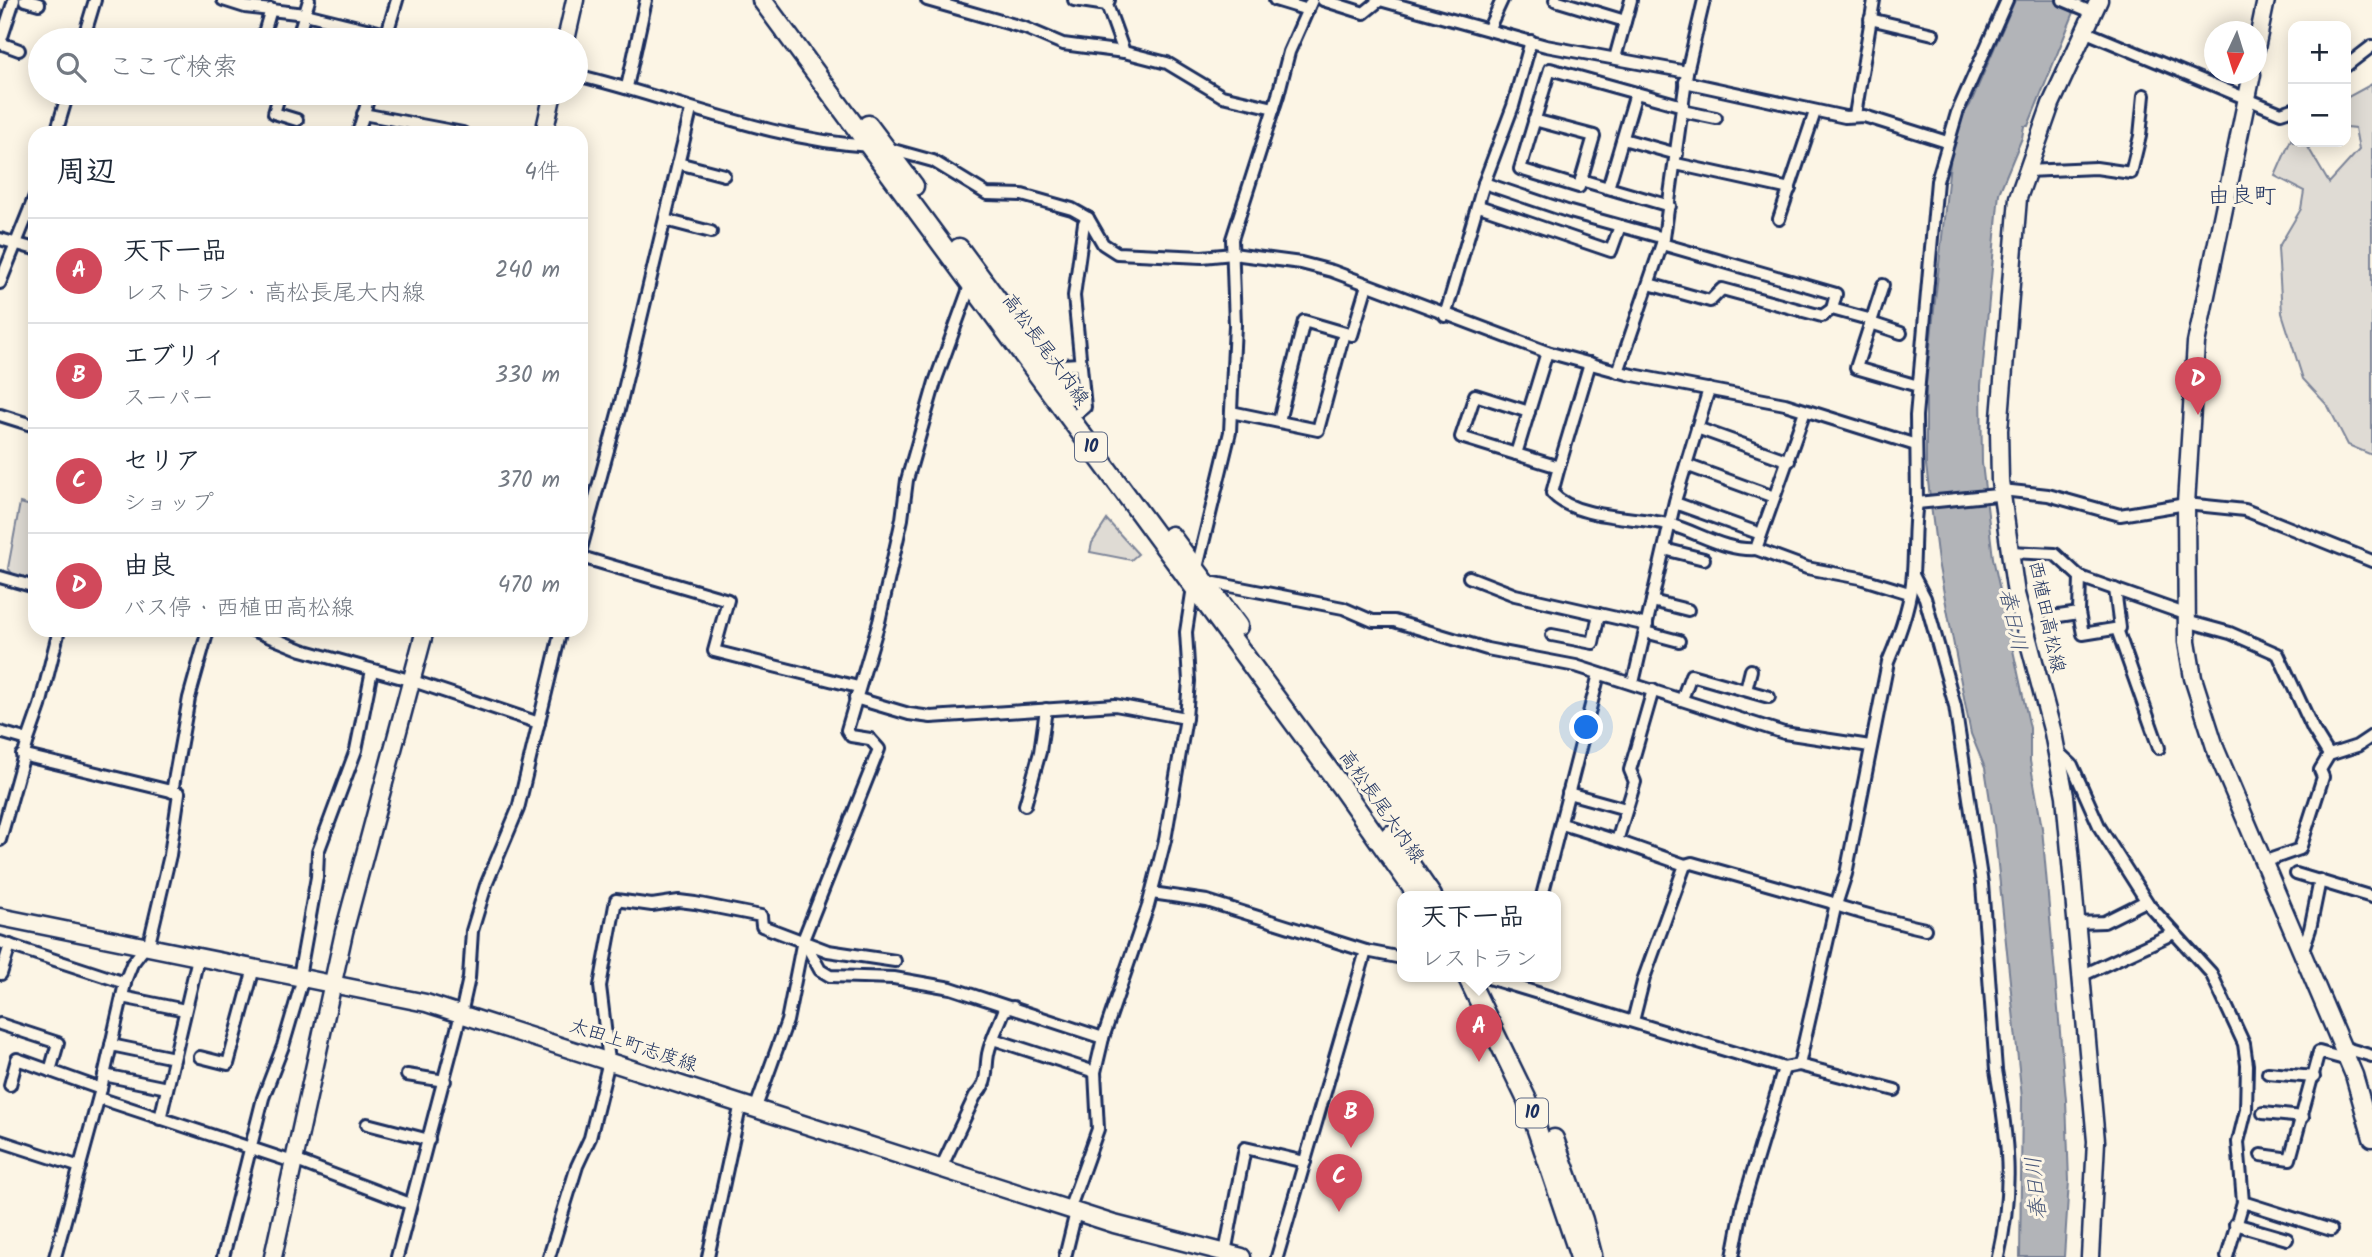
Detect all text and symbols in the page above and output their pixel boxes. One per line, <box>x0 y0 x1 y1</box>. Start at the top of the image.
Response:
north arrow <box>2204 21 2267 84</box>
map controls <box>2288 21 2351 147</box>
button: + <box>2288 21 2351 84</box>
search box <box>28 28 588 105</box>
text: ここで検索 <box>108 47 238 89</box>
icon: search <box>52 48 90 86</box>
button: − <box>2288 84 2351 147</box>
text: 周辺 <box>56 149 116 197</box>
text: 4件 <box>524 155 560 191</box>
district label: 由良町 <box>2208 179 2277 215</box>
text: 天下一品 <box>123 231 227 273</box>
text: A <box>72 253 86 289</box>
text: 240 m <box>495 253 560 289</box>
text: レストラン · 高松長尾大内線 <box>123 276 425 312</box>
street label: 高松長尾大内線 <box>994 287 1096 413</box>
text: エブリィ <box>123 336 227 378</box>
pin: D <box>2175 357 2221 415</box>
text: B <box>72 358 86 394</box>
text: 330 m <box>495 358 560 394</box>
text: スーパー <box>123 381 214 417</box>
road number: 10 <box>1075 432 1107 462</box>
text: セリア <box>123 441 201 483</box>
text: C <box>72 463 86 499</box>
text: 370 m <box>497 463 560 499</box>
text: ショップ <box>123 486 214 522</box>
text: 由良 <box>123 546 175 588</box>
street label: 西植田高松線 <box>2019 558 2073 676</box>
text: D <box>71 568 87 604</box>
text: 470 m <box>498 568 560 604</box>
water label: 春日川 <box>1989 586 2035 654</box>
text: バス停 · 西植田高松線 <box>123 591 354 627</box>
your location <box>1569 710 1603 744</box>
street label: 高松長尾大内線 <box>1331 744 1431 870</box>
popup <box>1397 891 1561 982</box>
text: 天下一品 <box>1421 897 1525 939</box>
text: レストラン <box>1421 942 1537 978</box>
pin: A <box>1456 1004 1502 1062</box>
street label: 太田上町志度線 <box>565 1011 701 1081</box>
pin: B <box>1328 1090 1374 1148</box>
road number: 10 <box>1516 1098 1548 1128</box>
pin: C <box>1316 1154 1362 1212</box>
water label: 春日川 <box>2018 1155 2056 1221</box>

